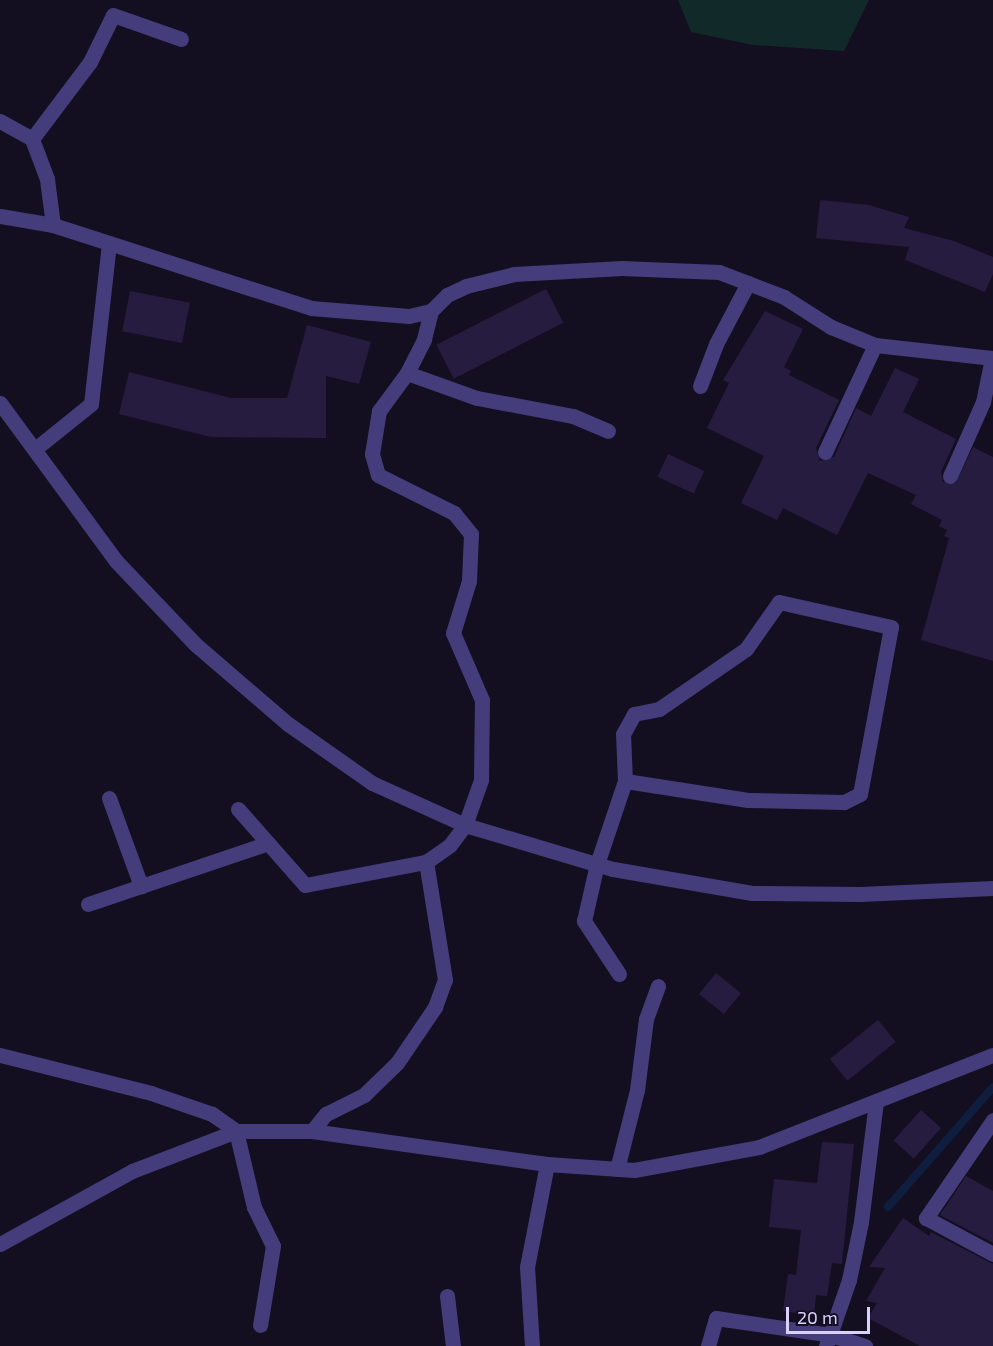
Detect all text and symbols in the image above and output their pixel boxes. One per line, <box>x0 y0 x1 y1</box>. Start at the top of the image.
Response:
scale bar <box>789 1295 873 1333</box>
text: 20 m <box>797 1306 838 1328</box>

